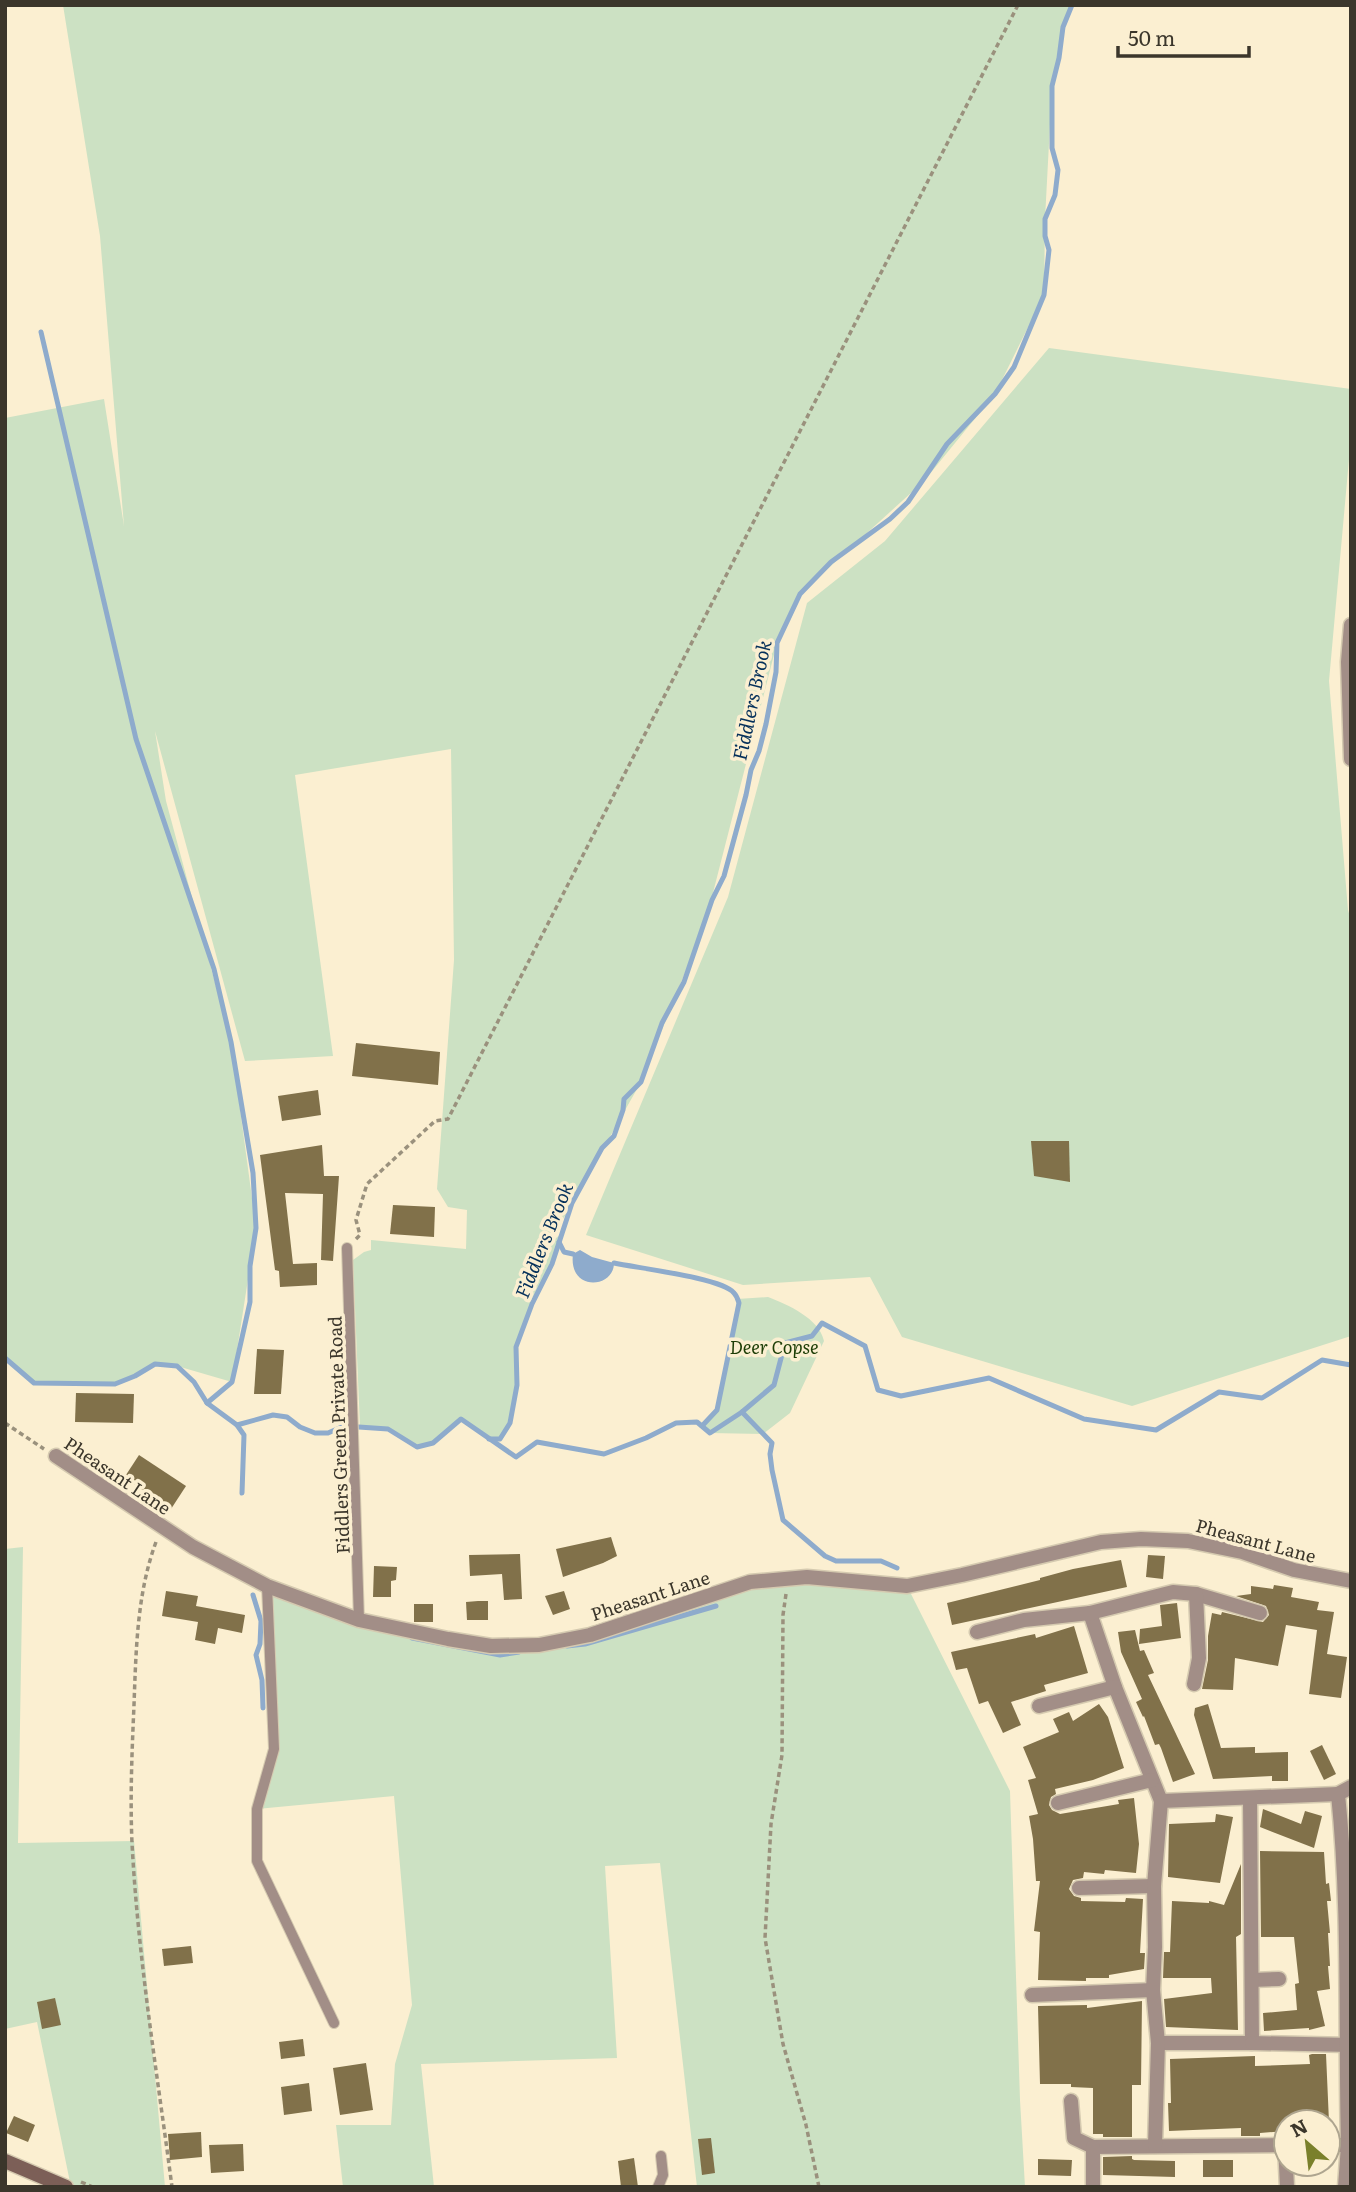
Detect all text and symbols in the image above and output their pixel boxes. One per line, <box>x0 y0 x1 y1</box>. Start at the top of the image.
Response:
scale bar <box>1118 14 1249 58</box>
text: 50 m <box>1128 21 1175 52</box>
water label: Fiddlers Brook <box>725 637 778 763</box>
water label: Fiddlers Brook <box>507 1177 579 1302</box>
street label: Fiddlers Green Private Road <box>320 1316 356 1554</box>
park label: Deer Copse <box>729 1333 819 1360</box>
street label: Pheasant Lane <box>59 1429 177 1521</box>
street label: Pheasant Lane <box>1193 1511 1319 1569</box>
street label: Pheasant Lane <box>587 1563 713 1627</box>
north arrow <box>1272 2108 1342 2178</box>
text: N <box>1285 2111 1312 2143</box>

